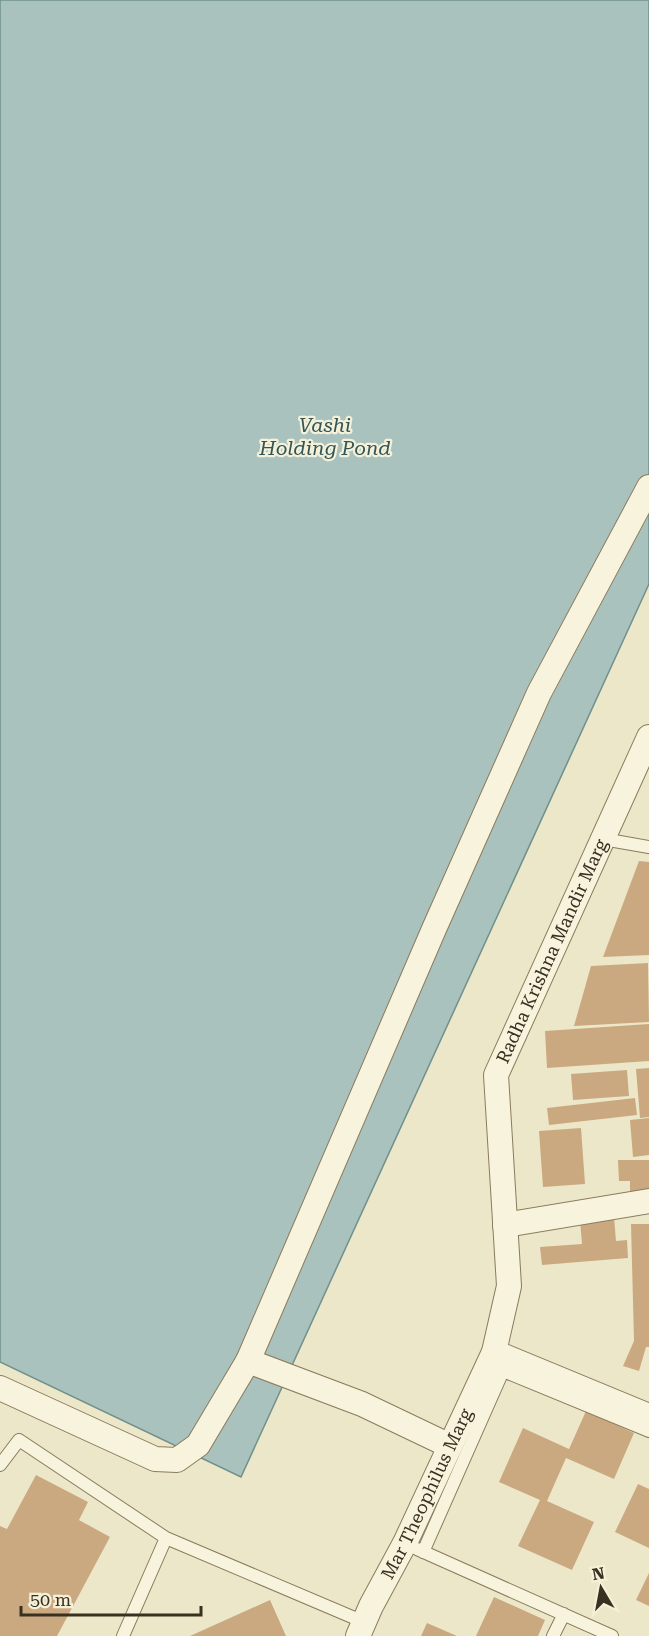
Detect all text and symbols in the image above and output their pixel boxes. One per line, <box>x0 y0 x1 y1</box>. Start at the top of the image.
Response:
water label: Vashi Holding Pond <box>258 413 391 460</box>
street label: Radha Krishna Mandir Marg <box>492 835 612 1066</box>
street label: Mar Theophilus Marg <box>377 1404 476 1583</box>
north arrow <box>571 1558 631 1618</box>
text: N <box>591 1563 606 1584</box>
scale bar <box>21 1579 201 1617</box>
text: 50 m <box>30 1589 71 1610</box>

